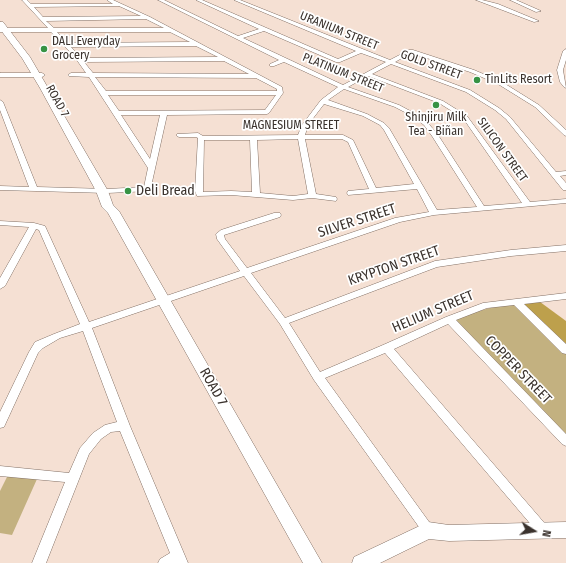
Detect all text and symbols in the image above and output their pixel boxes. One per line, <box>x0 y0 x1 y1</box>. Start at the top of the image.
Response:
street label: URANIUM STREET <box>298 9 380 53</box>
place label: DALI Everyday Grocery <box>52 35 120 63</box>
marker: DALI Everyday Grocery <box>39 44 49 54</box>
street label: GOLD STREET <box>398 47 464 83</box>
street label: PLATINUM STREET <box>300 50 386 96</box>
place label: TinLits Resort <box>485 73 552 87</box>
marker: TinLits Resort <box>472 75 482 85</box>
street label: ROAD 7 <box>42 82 72 120</box>
marker: Shinjiru Milk Tea - Biñan <box>431 100 441 110</box>
place label: Shinjiru Milk Tea - Biñan <box>405 111 467 139</box>
street label: SILICON STREET <box>474 115 530 185</box>
street label: MAGNESIUM STREET <box>243 119 339 133</box>
place label: Deli Bread <box>136 183 195 199</box>
marker: Deli Bread <box>123 186 133 196</box>
street label: SILVER STREET <box>316 201 398 241</box>
street label: KRYPTON STREET <box>346 242 442 290</box>
street label: HELIUM STREET <box>390 287 476 337</box>
street label: COPPER STREET <box>481 332 555 408</box>
street label: ROAD 7 <box>196 365 230 409</box>
north arrow <box>514 511 554 551</box>
text: N <box>539 529 553 538</box>

